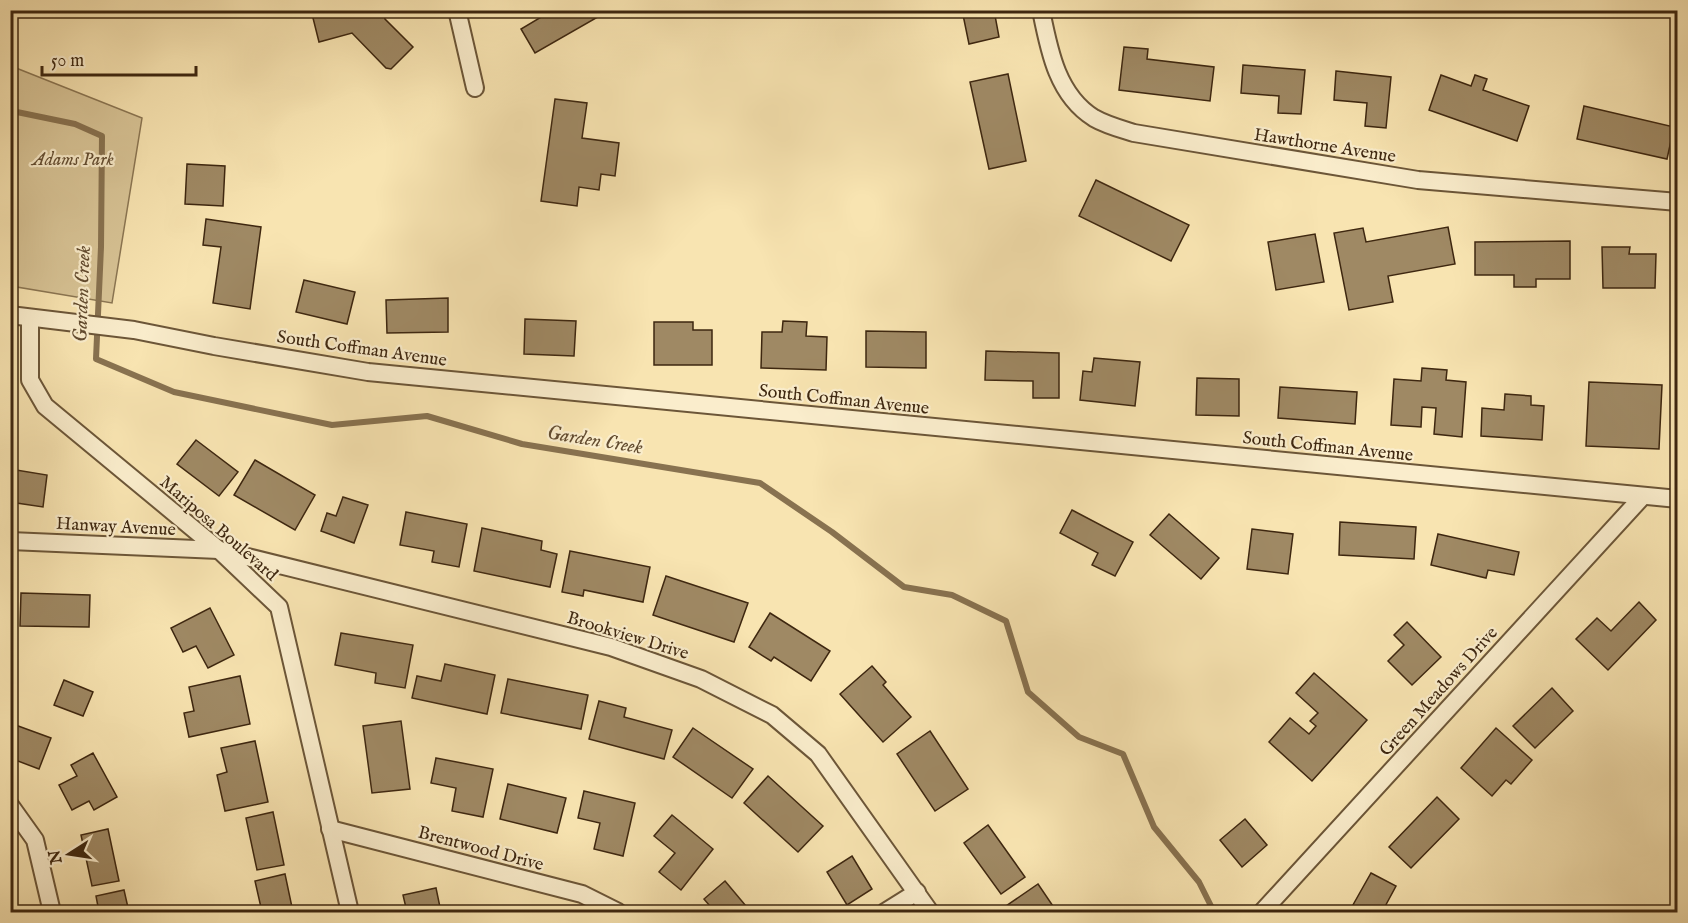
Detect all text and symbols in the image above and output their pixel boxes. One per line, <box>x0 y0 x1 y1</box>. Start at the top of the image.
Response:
scale bar <box>42 39 196 77</box>
text: 50 m <box>51 50 84 73</box>
street label: Hawthorne Avenue <box>1252 124 1397 169</box>
park label: Adams Park <box>30 149 114 172</box>
water label: Garden Creek <box>68 245 97 343</box>
street label: South Coffman Avenue <box>275 326 448 373</box>
street label: South Coffman Avenue <box>757 380 930 421</box>
water label: Garden Creek <box>545 421 644 460</box>
street label: South Coffman Avenue <box>1241 427 1414 468</box>
street label: Mariposa Boulevard <box>154 471 282 587</box>
street label: Hanway Avenue <box>55 513 176 542</box>
street label: Brookview Drive <box>564 607 691 666</box>
street label: Green Meadows Drive <box>1375 622 1503 762</box>
street label: Brentwood Drive <box>415 822 546 877</box>
north arrow <box>39 824 99 884</box>
text: N <box>45 848 68 867</box>

